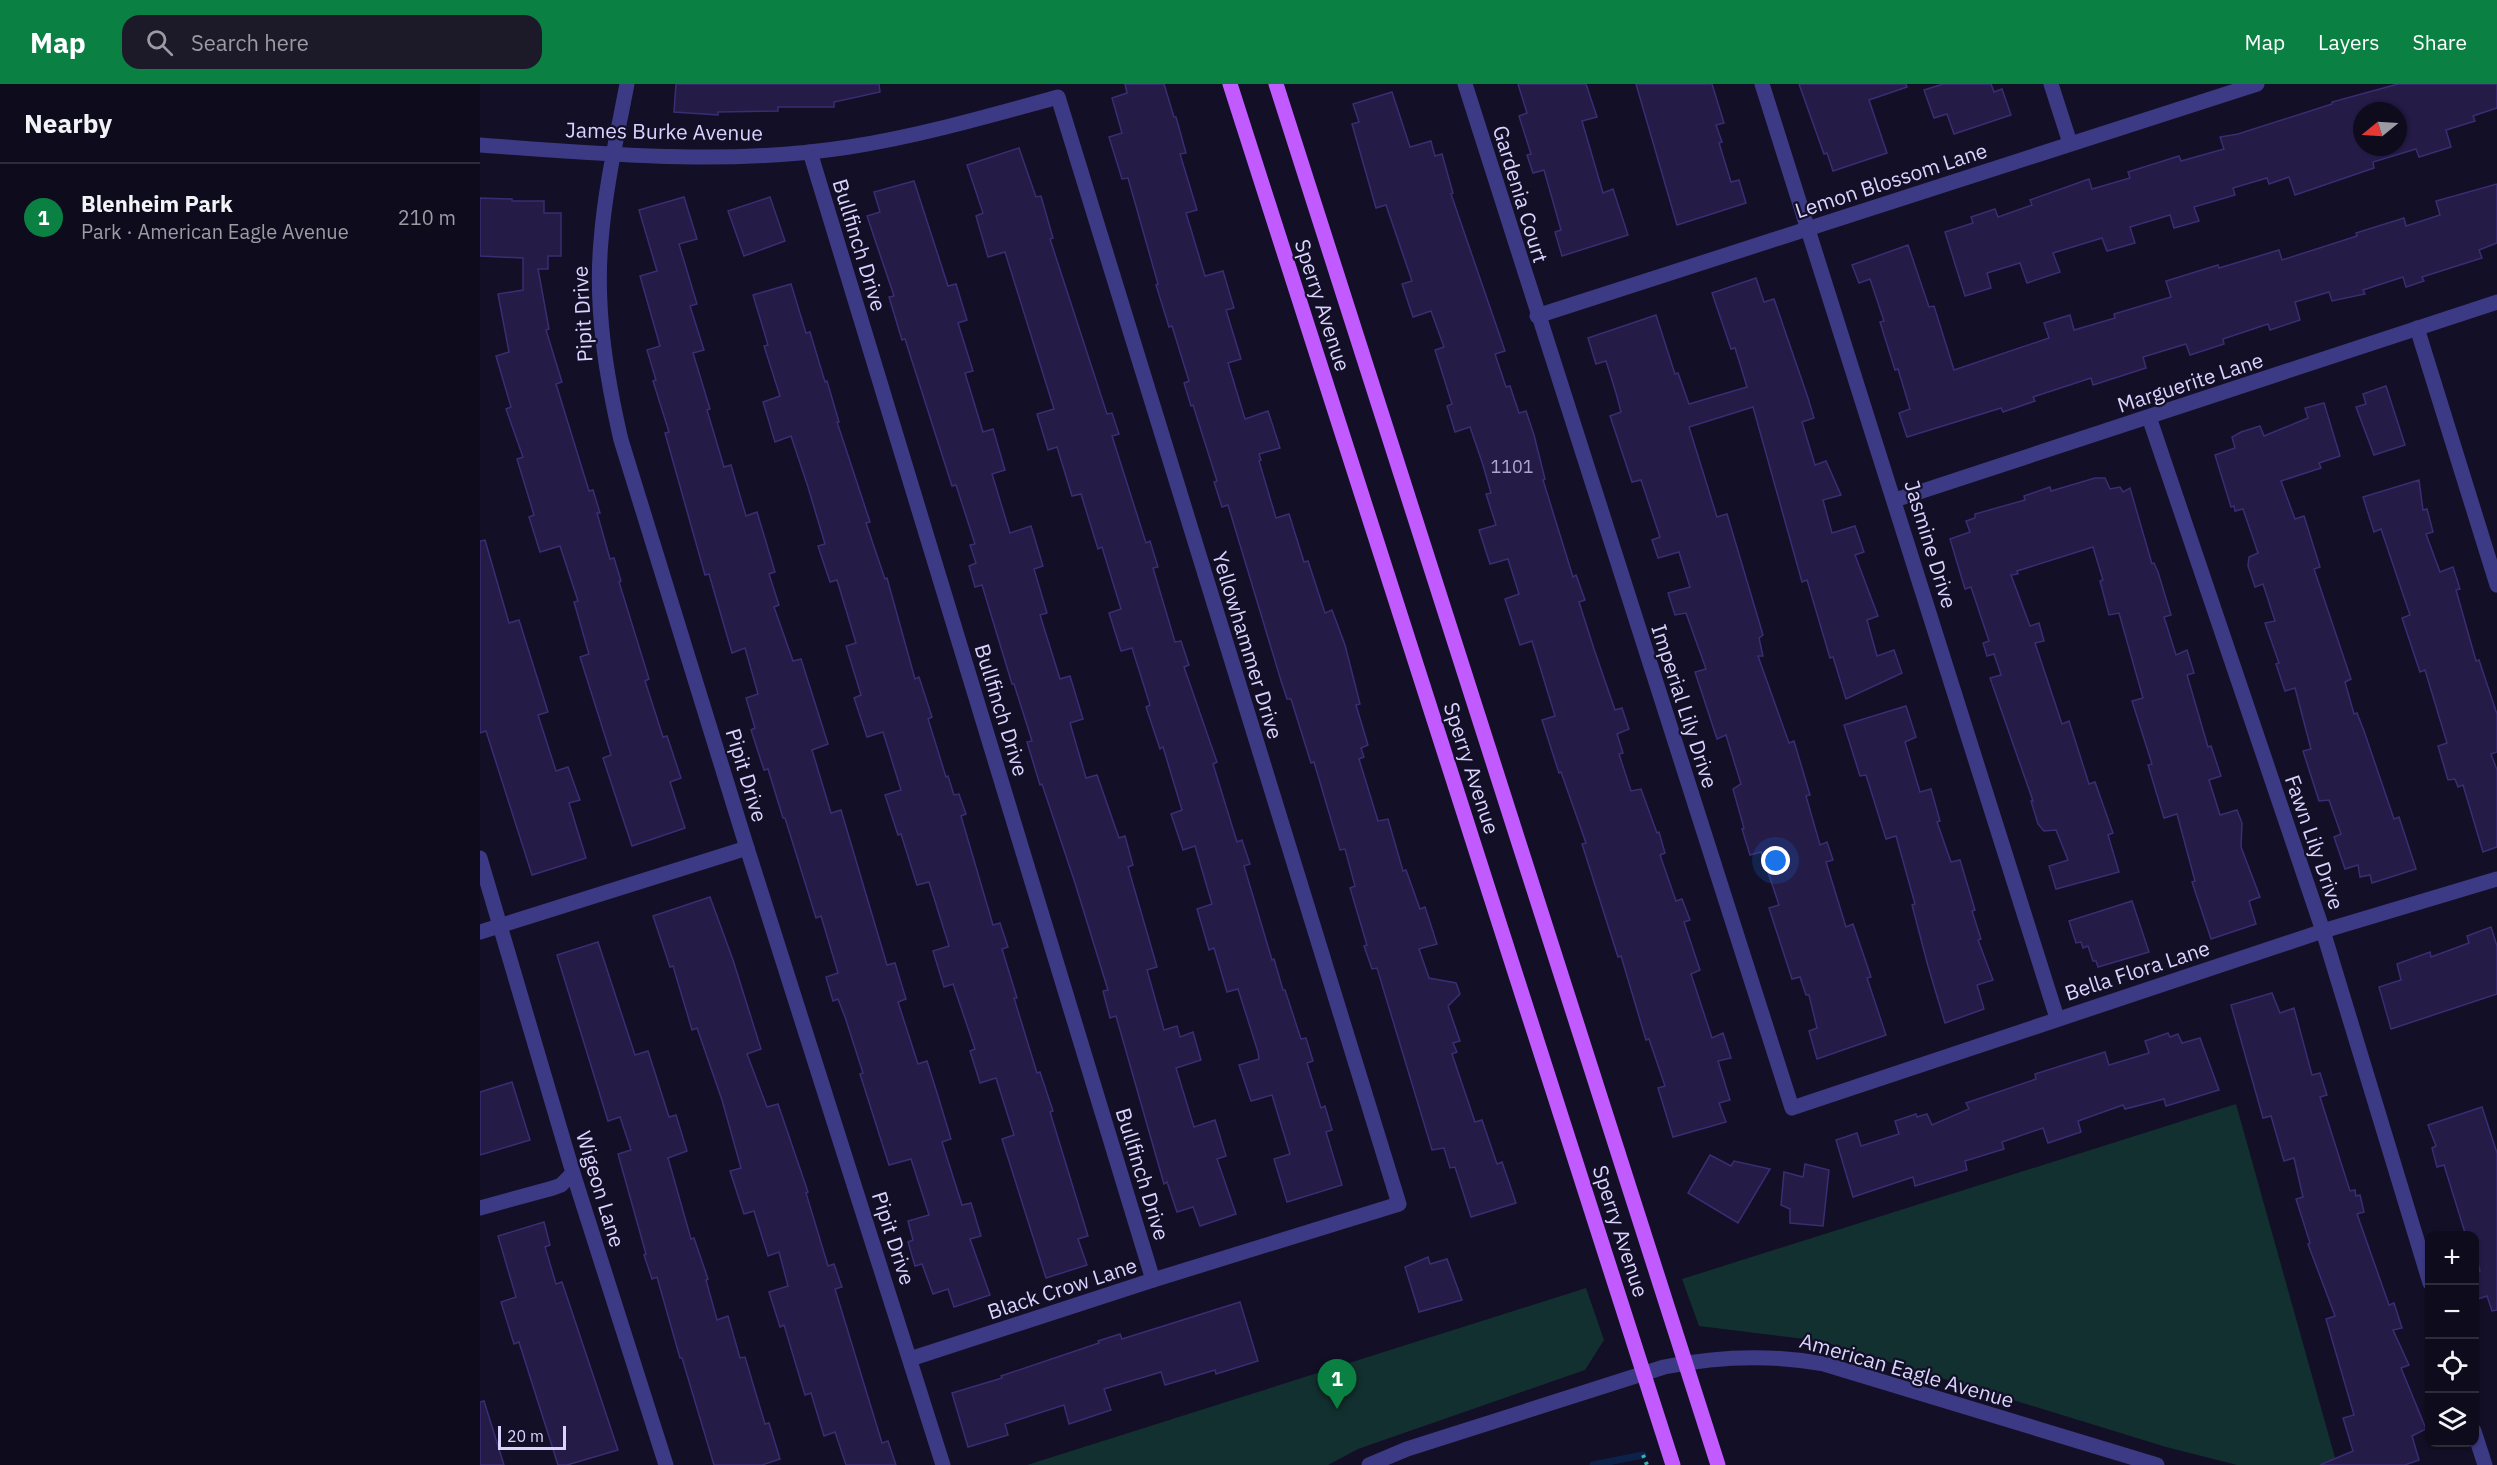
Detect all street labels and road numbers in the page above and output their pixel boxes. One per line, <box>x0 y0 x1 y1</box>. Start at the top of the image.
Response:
street label: James Burke Avenue <box>565 115 763 147</box>
street label: Gardenia Court <box>1487 122 1555 266</box>
street label: Lemon Blossom Lane <box>1791 136 1991 224</box>
street label: Bullfinch Drive <box>827 175 893 315</box>
street label: Sperry Avenue <box>1289 235 1357 375</box>
street label: Pipit Drive <box>565 265 599 363</box>
street label: Marguerite Lane <box>2113 345 2267 419</box>
street label: Jasmine Drive <box>1898 476 1964 612</box>
street label: Yellowhammer Drive <box>1206 548 1290 742</box>
street label: Imperial Lily Drive <box>1645 620 1725 792</box>
street label: Bullfinch Drive <box>969 640 1035 780</box>
street label: Sperry Avenue <box>1438 698 1506 838</box>
street label: Pipit Drive <box>720 725 774 825</box>
street label: Fawn Lily Drive <box>2279 771 2351 913</box>
street label: Bella Flora Lane <box>2061 933 2213 1007</box>
street label: Bullfinch Drive <box>1110 1104 1176 1244</box>
street label: Wigeon Lane <box>570 1127 632 1251</box>
street label: Sperry Avenue <box>1587 1161 1655 1301</box>
street label: Pipit Drive <box>866 1188 922 1288</box>
street label: Black Crow Lane <box>984 1251 1140 1325</box>
street label: American Eagle Avenue <box>1797 1326 2017 1414</box>

